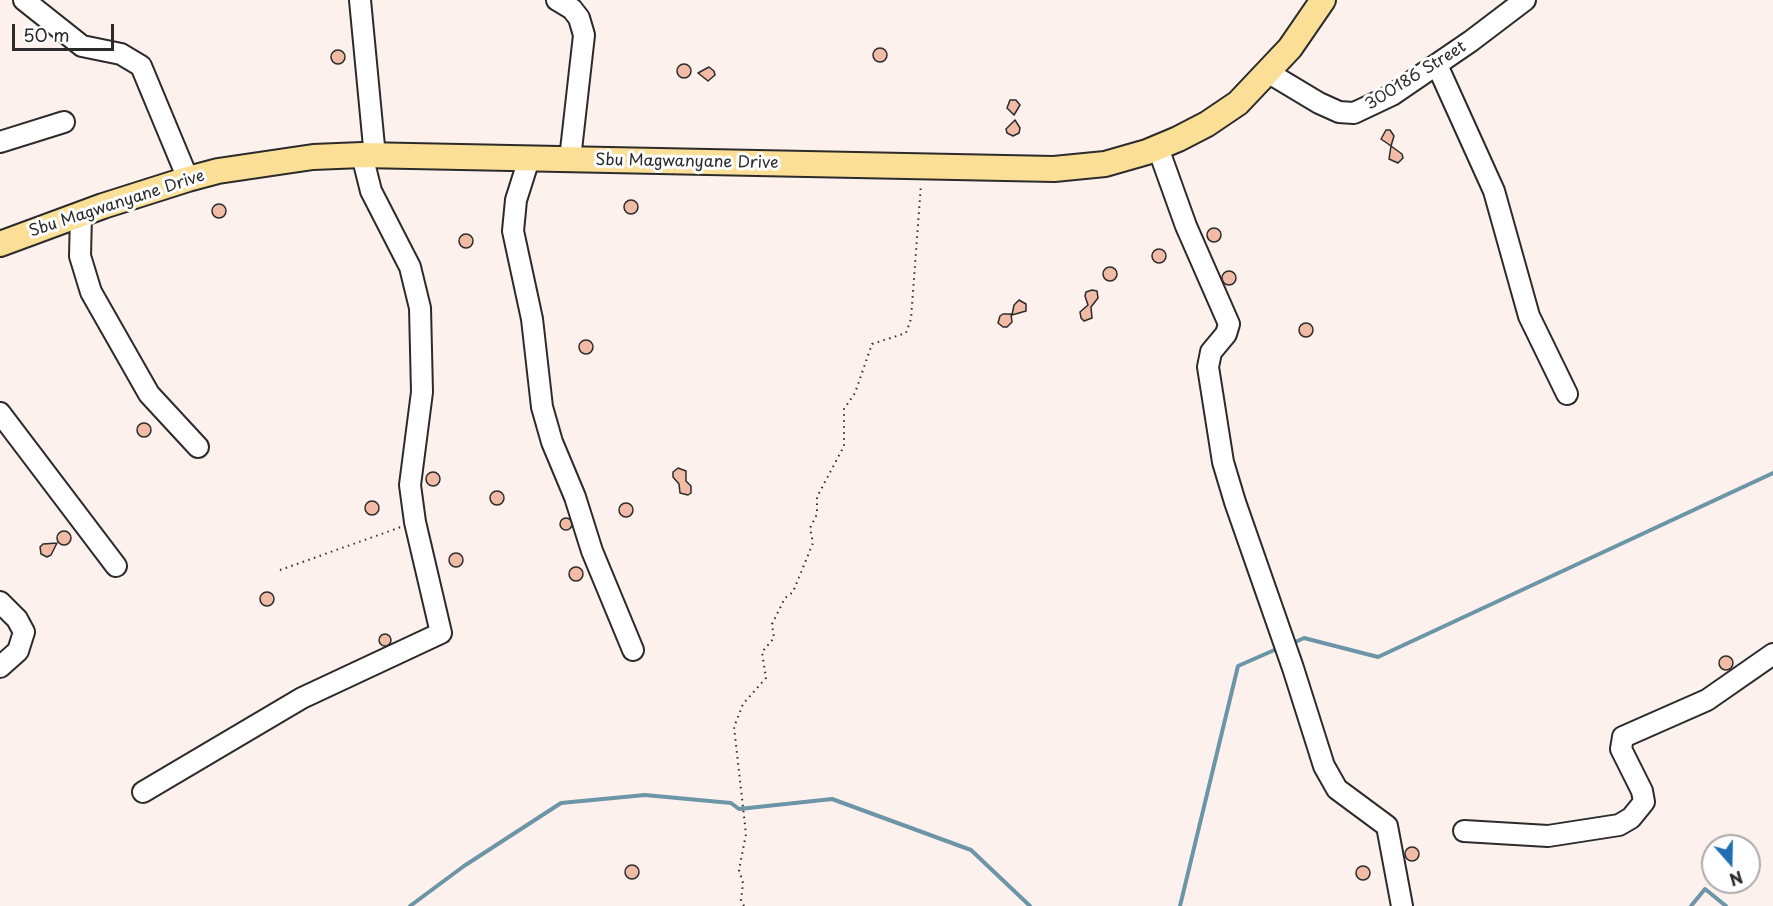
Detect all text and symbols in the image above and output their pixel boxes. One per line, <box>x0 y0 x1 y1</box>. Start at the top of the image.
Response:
scale bar <box>15 12 117 50</box>
text: 50 m <box>23 21 70 48</box>
street label: 300186 Street <box>1362 37 1470 115</box>
street label: Sbu Magwanyane Drive <box>595 151 779 173</box>
street label: Sbu Magwanyane Drive <box>27 167 207 241</box>
north arrow <box>1701 834 1761 894</box>
text: N <box>1726 866 1747 892</box>

